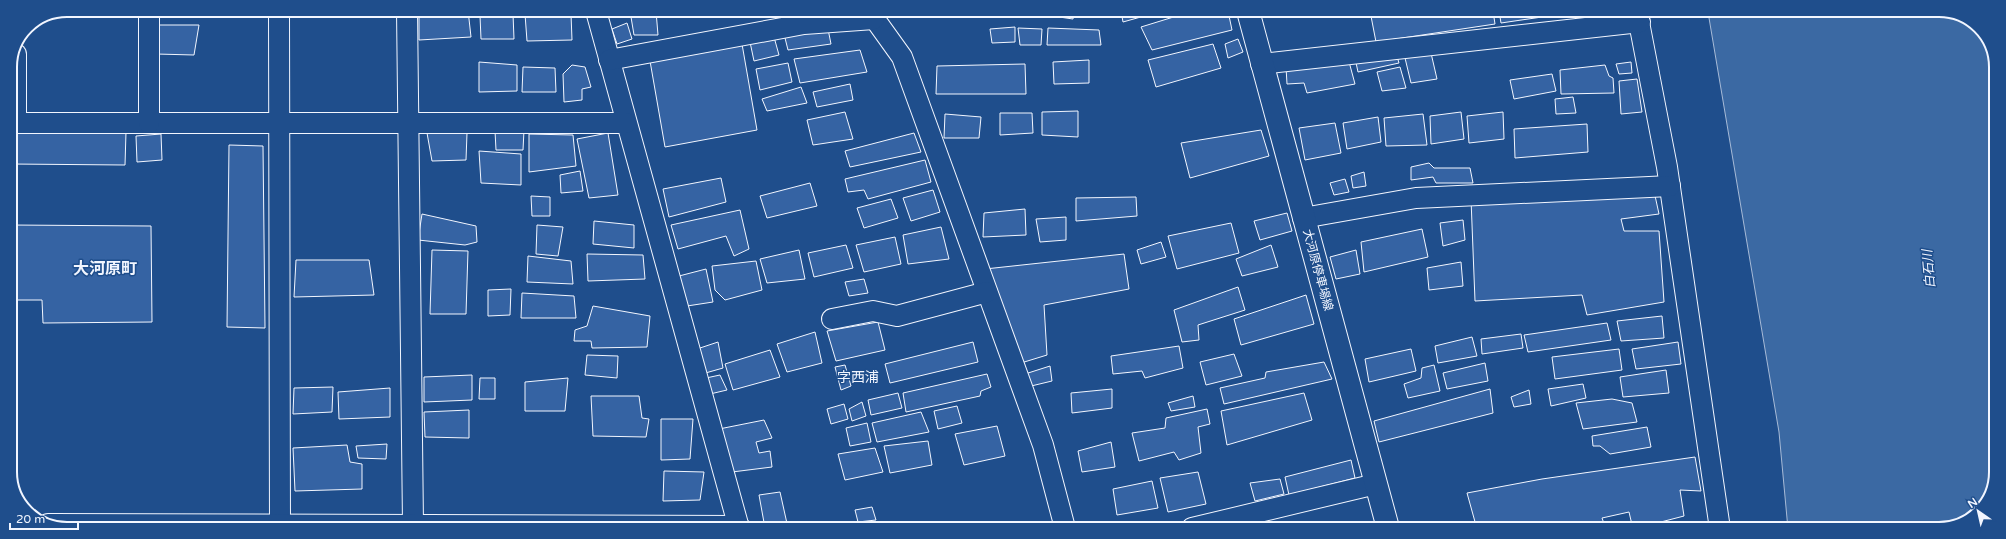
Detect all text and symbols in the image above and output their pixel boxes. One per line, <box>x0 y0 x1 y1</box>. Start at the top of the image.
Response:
street label: 大河原停車場線 <box>1300 228 1336 312</box>
water label: 白石川 <box>1919 247 1939 289</box>
district label: 大河原町 <box>73 259 137 279</box>
district label: 字西浦 <box>837 369 879 386</box>
north arrow <box>1958 491 1998 531</box>
text: N <box>1965 495 1980 511</box>
scale bar <box>10 505 78 531</box>
text: 20 m <box>16 512 45 526</box>

